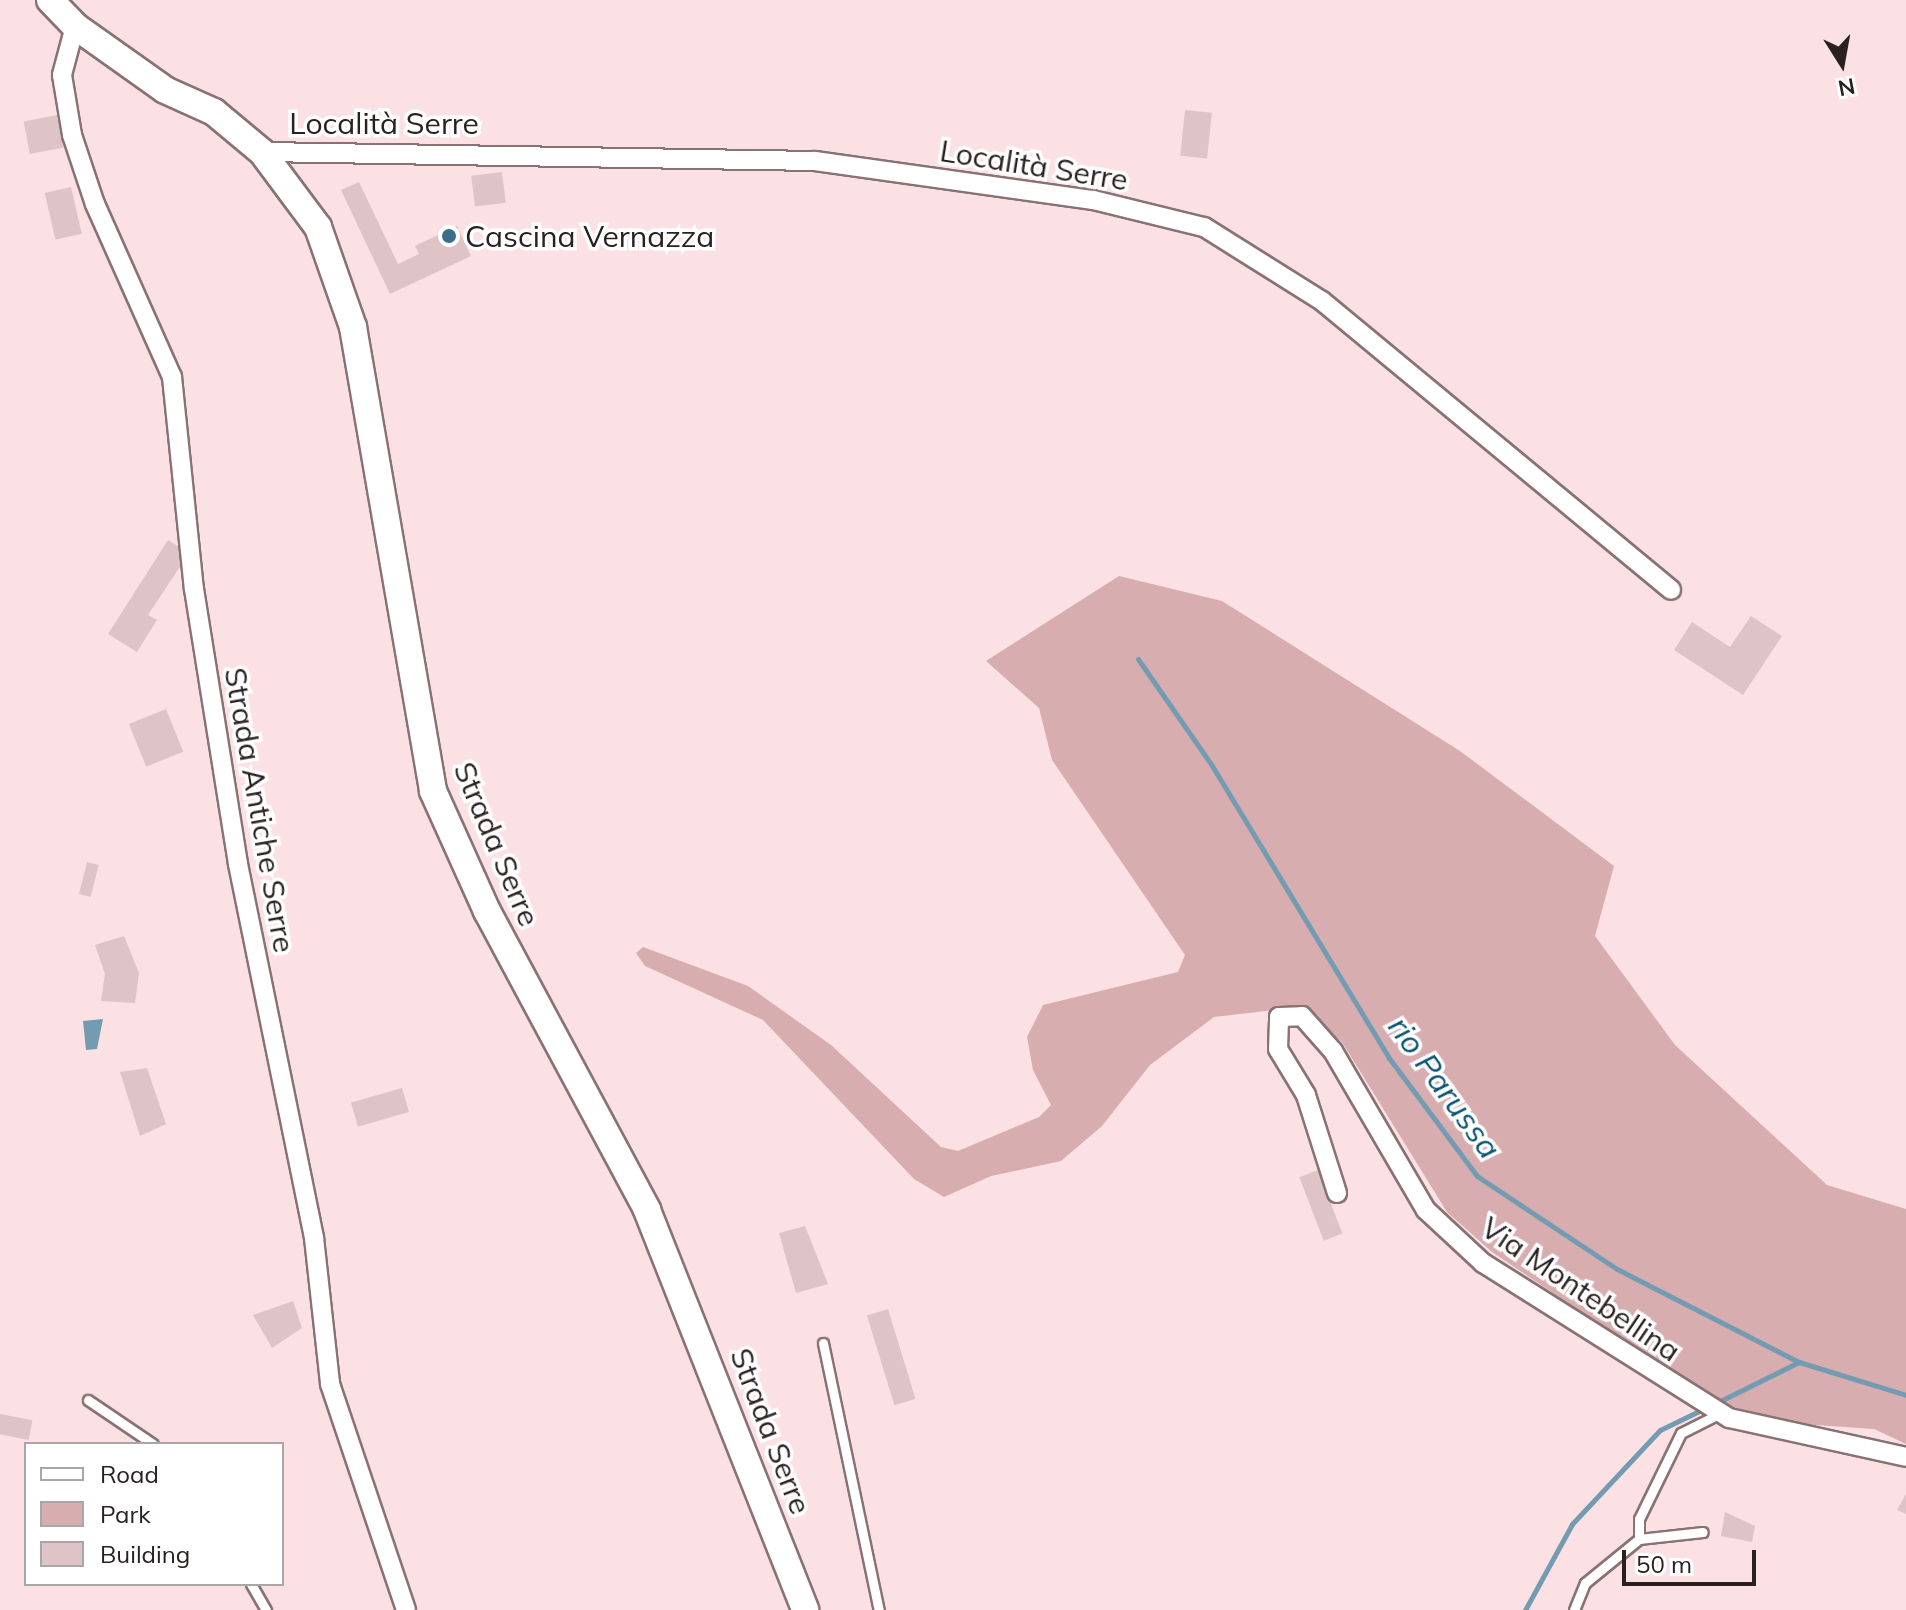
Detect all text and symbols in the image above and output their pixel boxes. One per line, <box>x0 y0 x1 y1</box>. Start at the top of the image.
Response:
north arrow <box>1802 24 1882 104</box>
text: N <box>1836 72 1857 103</box>
street label: Località Serre <box>289 105 479 141</box>
street label: Località Serre <box>938 132 1130 198</box>
place label: Cascina Vernazza <box>465 218 714 254</box>
marker: Cascina Vernazza <box>440 227 458 245</box>
street label: Strada Antiche Serre <box>217 665 303 955</box>
street label: Strada Serre <box>446 757 548 931</box>
water label: rio Parussa <box>1381 1009 1509 1165</box>
street label: Via Montebellina <box>1475 1209 1687 1369</box>
street label: Strada Serre <box>723 1343 819 1519</box>
legend <box>24 1442 284 1586</box>
text: Road <box>100 1459 159 1489</box>
text: Park <box>100 1499 151 1529</box>
scale bar <box>1626 1534 1760 1584</box>
text: Building <box>100 1539 190 1569</box>
text: 50 m <box>1636 1549 1692 1579</box>

